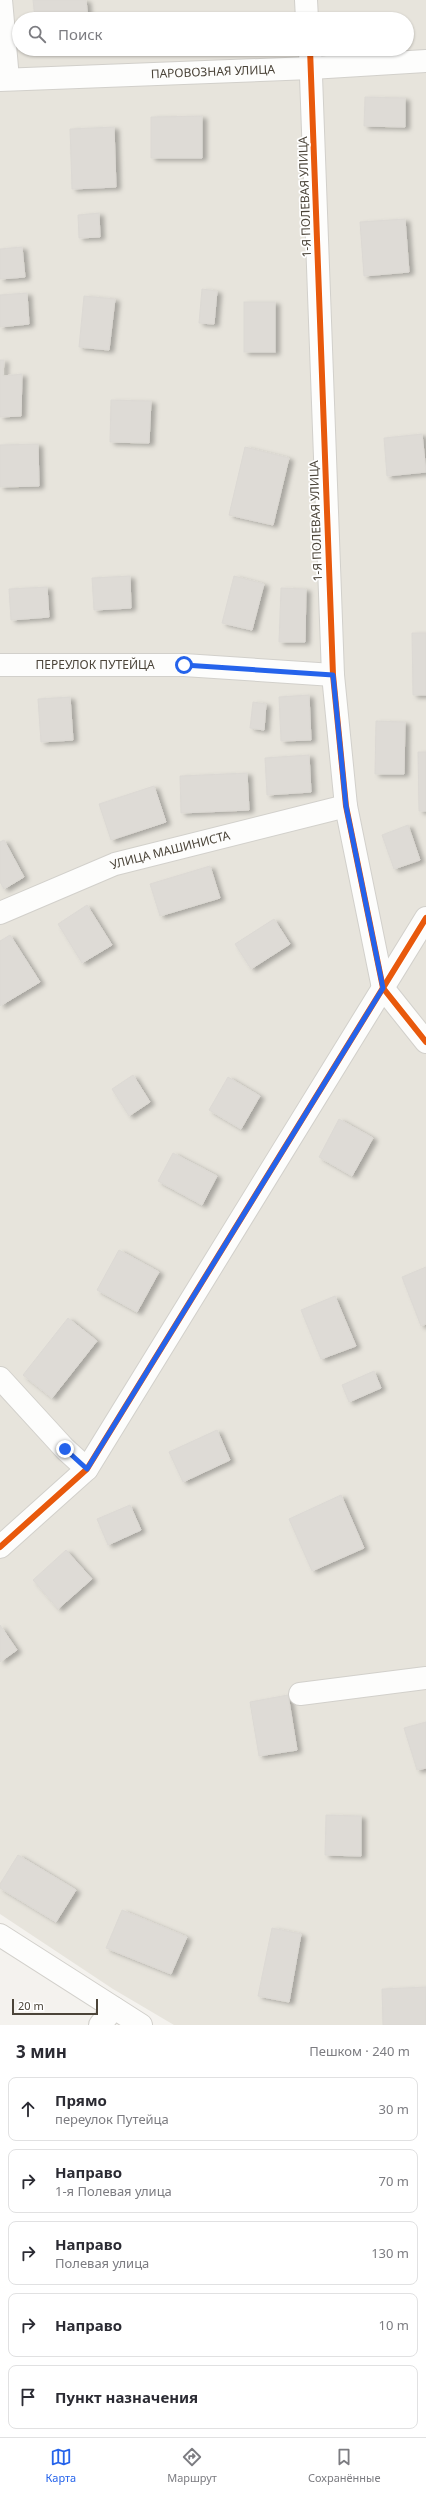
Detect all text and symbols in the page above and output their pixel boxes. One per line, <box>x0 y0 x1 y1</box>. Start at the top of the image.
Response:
search box <box>12 12 414 56</box>
icon: search <box>26 23 48 45</box>
text: Поиск <box>58 24 103 44</box>
street label: ПАРОВОЗНАЯ УЛИЦА <box>150 60 276 82</box>
street label: 1-Я ПОЛЕВАЯ УЛИЦА <box>294 136 315 258</box>
street label: 1-Я ПОЛЕВАЯ УЛИЦА <box>305 460 326 582</box>
street label: ПЕРЕУЛОК ПУТЕЙЦА <box>35 656 155 673</box>
route start <box>175 656 193 674</box>
street label: УЛИЦА МАШИНИСТА <box>107 826 232 873</box>
route end <box>56 1440 74 1458</box>
scale bar <box>12 1997 98 2016</box>
text: 20 m <box>18 1998 44 2013</box>
text: 3 мин <box>16 2040 67 2063</box>
text: Пешком · 240 m <box>309 2042 410 2060</box>
text: Прямо <box>55 2090 107 2110</box>
icon: ahead <box>17 2098 39 2120</box>
text: 30 m <box>379 2100 409 2118</box>
text: переулок Путейца <box>55 2110 169 2128</box>
text: Направо <box>55 2162 122 2182</box>
icon: right <box>17 2170 39 2192</box>
text: 70 m <box>379 2172 409 2190</box>
text: 1-я Полевая улица <box>55 2182 172 2200</box>
text: Направо <box>55 2234 122 2254</box>
icon: right <box>17 2242 39 2264</box>
text: 130 m <box>371 2244 409 2262</box>
text: Полевая улица <box>55 2254 149 2272</box>
icon: right <box>17 2314 39 2336</box>
text: Направо <box>55 2315 122 2335</box>
text: 10 m <box>379 2316 409 2334</box>
icon: arrive <box>17 2386 39 2408</box>
text: Пункт назначения <box>55 2387 198 2407</box>
tab: Карта <box>46 2446 76 2485</box>
tab: Маршрут <box>167 2446 217 2485</box>
tab: Сохранённые <box>308 2446 380 2485</box>

